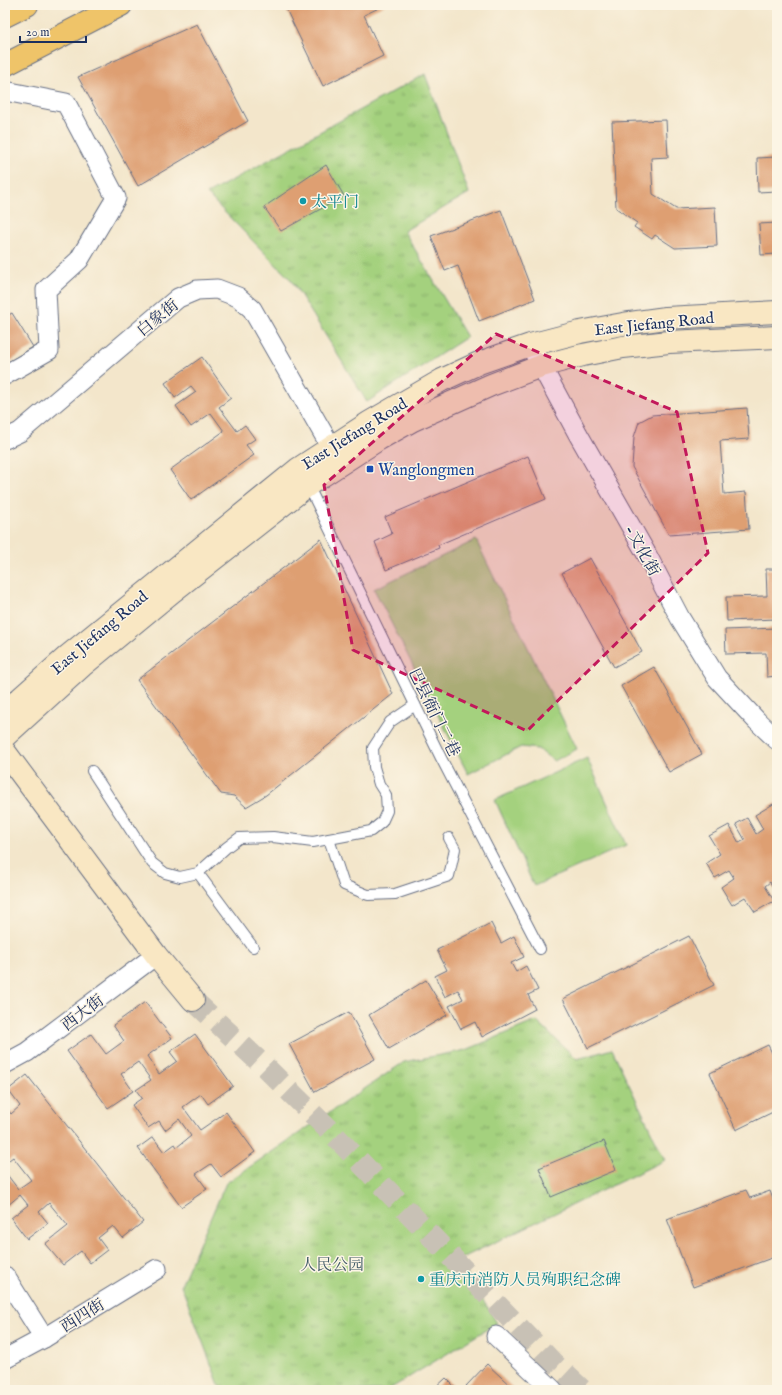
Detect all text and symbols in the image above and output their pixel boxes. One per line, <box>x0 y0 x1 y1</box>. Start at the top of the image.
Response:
scale bar <box>20 18 86 44</box>
text: 20 m <box>26 25 49 40</box>
place label: 太平门 <box>311 193 359 213</box>
marker: 太平门 <box>298 196 308 206</box>
street label: 白象街 <box>133 296 183 341</box>
street label: East Jiefang Road <box>593 309 715 341</box>
street label: East Jiefang Road <box>299 394 412 475</box>
place label: Wanglongmen <box>378 461 475 481</box>
marker: Wanglongmen <box>365 464 375 474</box>
street label: -文化街 <box>619 522 663 580</box>
street label: East Jiefang Road <box>48 587 153 680</box>
street label: 巴县衙门二巷 <box>403 665 463 760</box>
street label: 西大街 <box>58 991 108 1036</box>
park label: 人民公园 <box>300 1256 364 1276</box>
place label: 重庆市消防人员殉职纪念碑 <box>429 1271 621 1291</box>
marker: 重庆市消防人员殉职纪念碑 <box>416 1274 426 1284</box>
street label: 西四街 <box>57 1295 109 1338</box>

